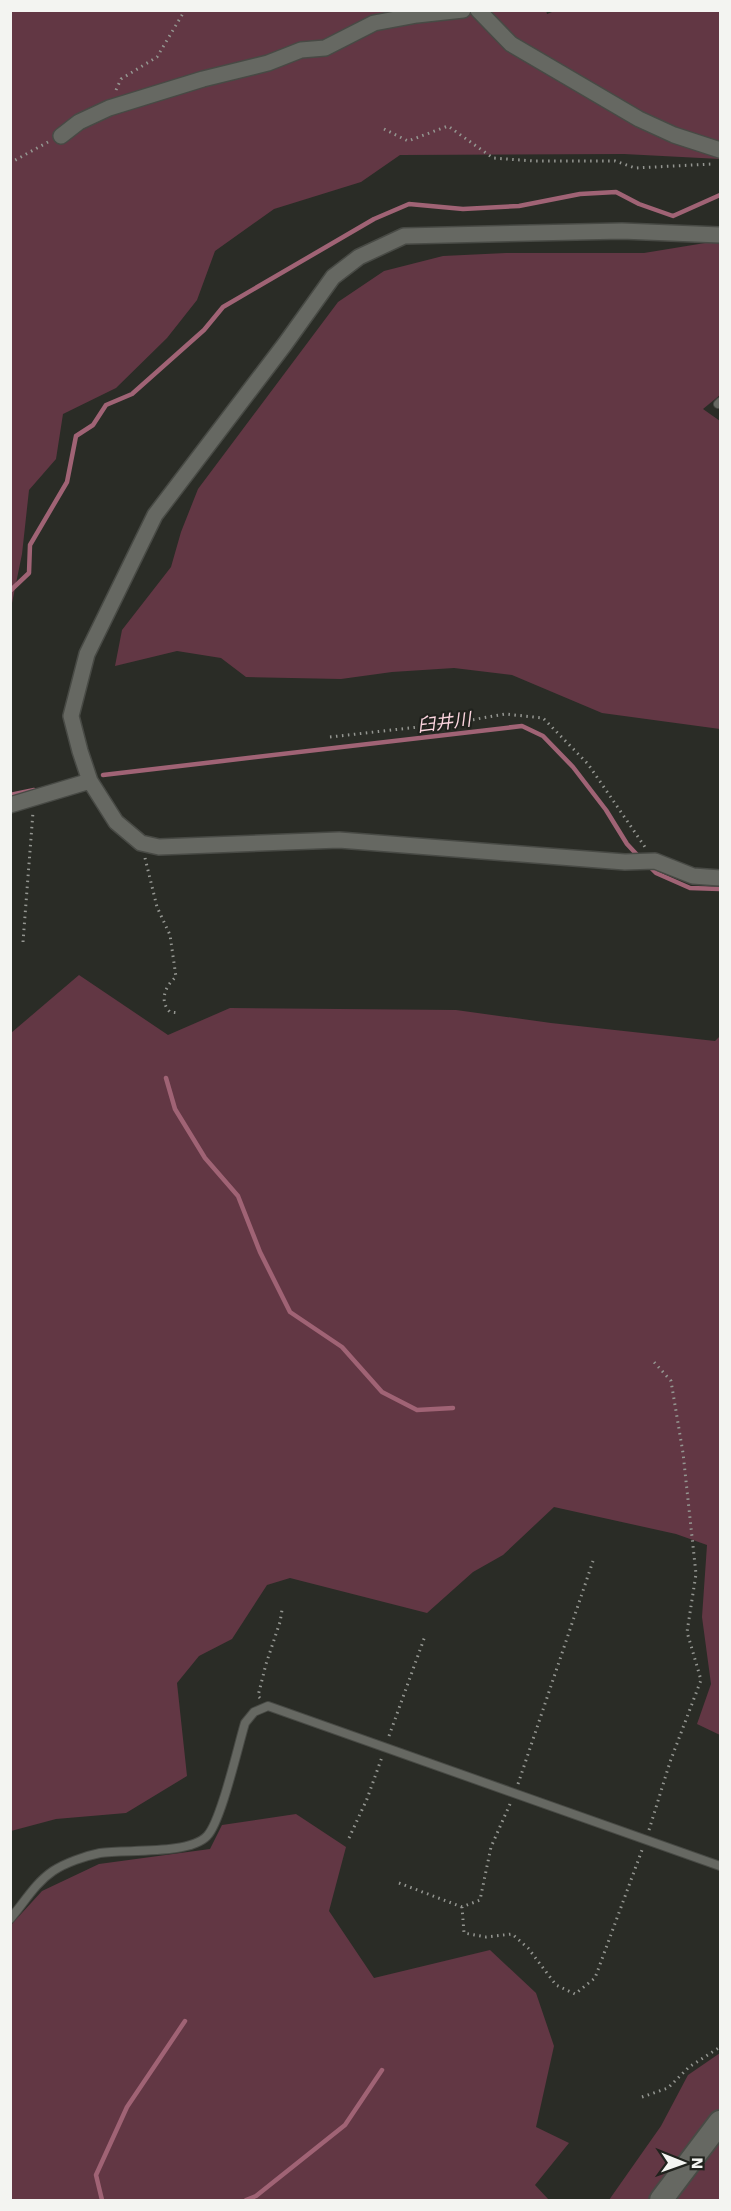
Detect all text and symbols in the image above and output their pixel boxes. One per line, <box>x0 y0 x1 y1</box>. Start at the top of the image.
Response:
water label: 臼井川 <box>416 708 474 736</box>
north arrow <box>653 2133 713 2193</box>
text: N <box>688 2157 707 2169</box>

